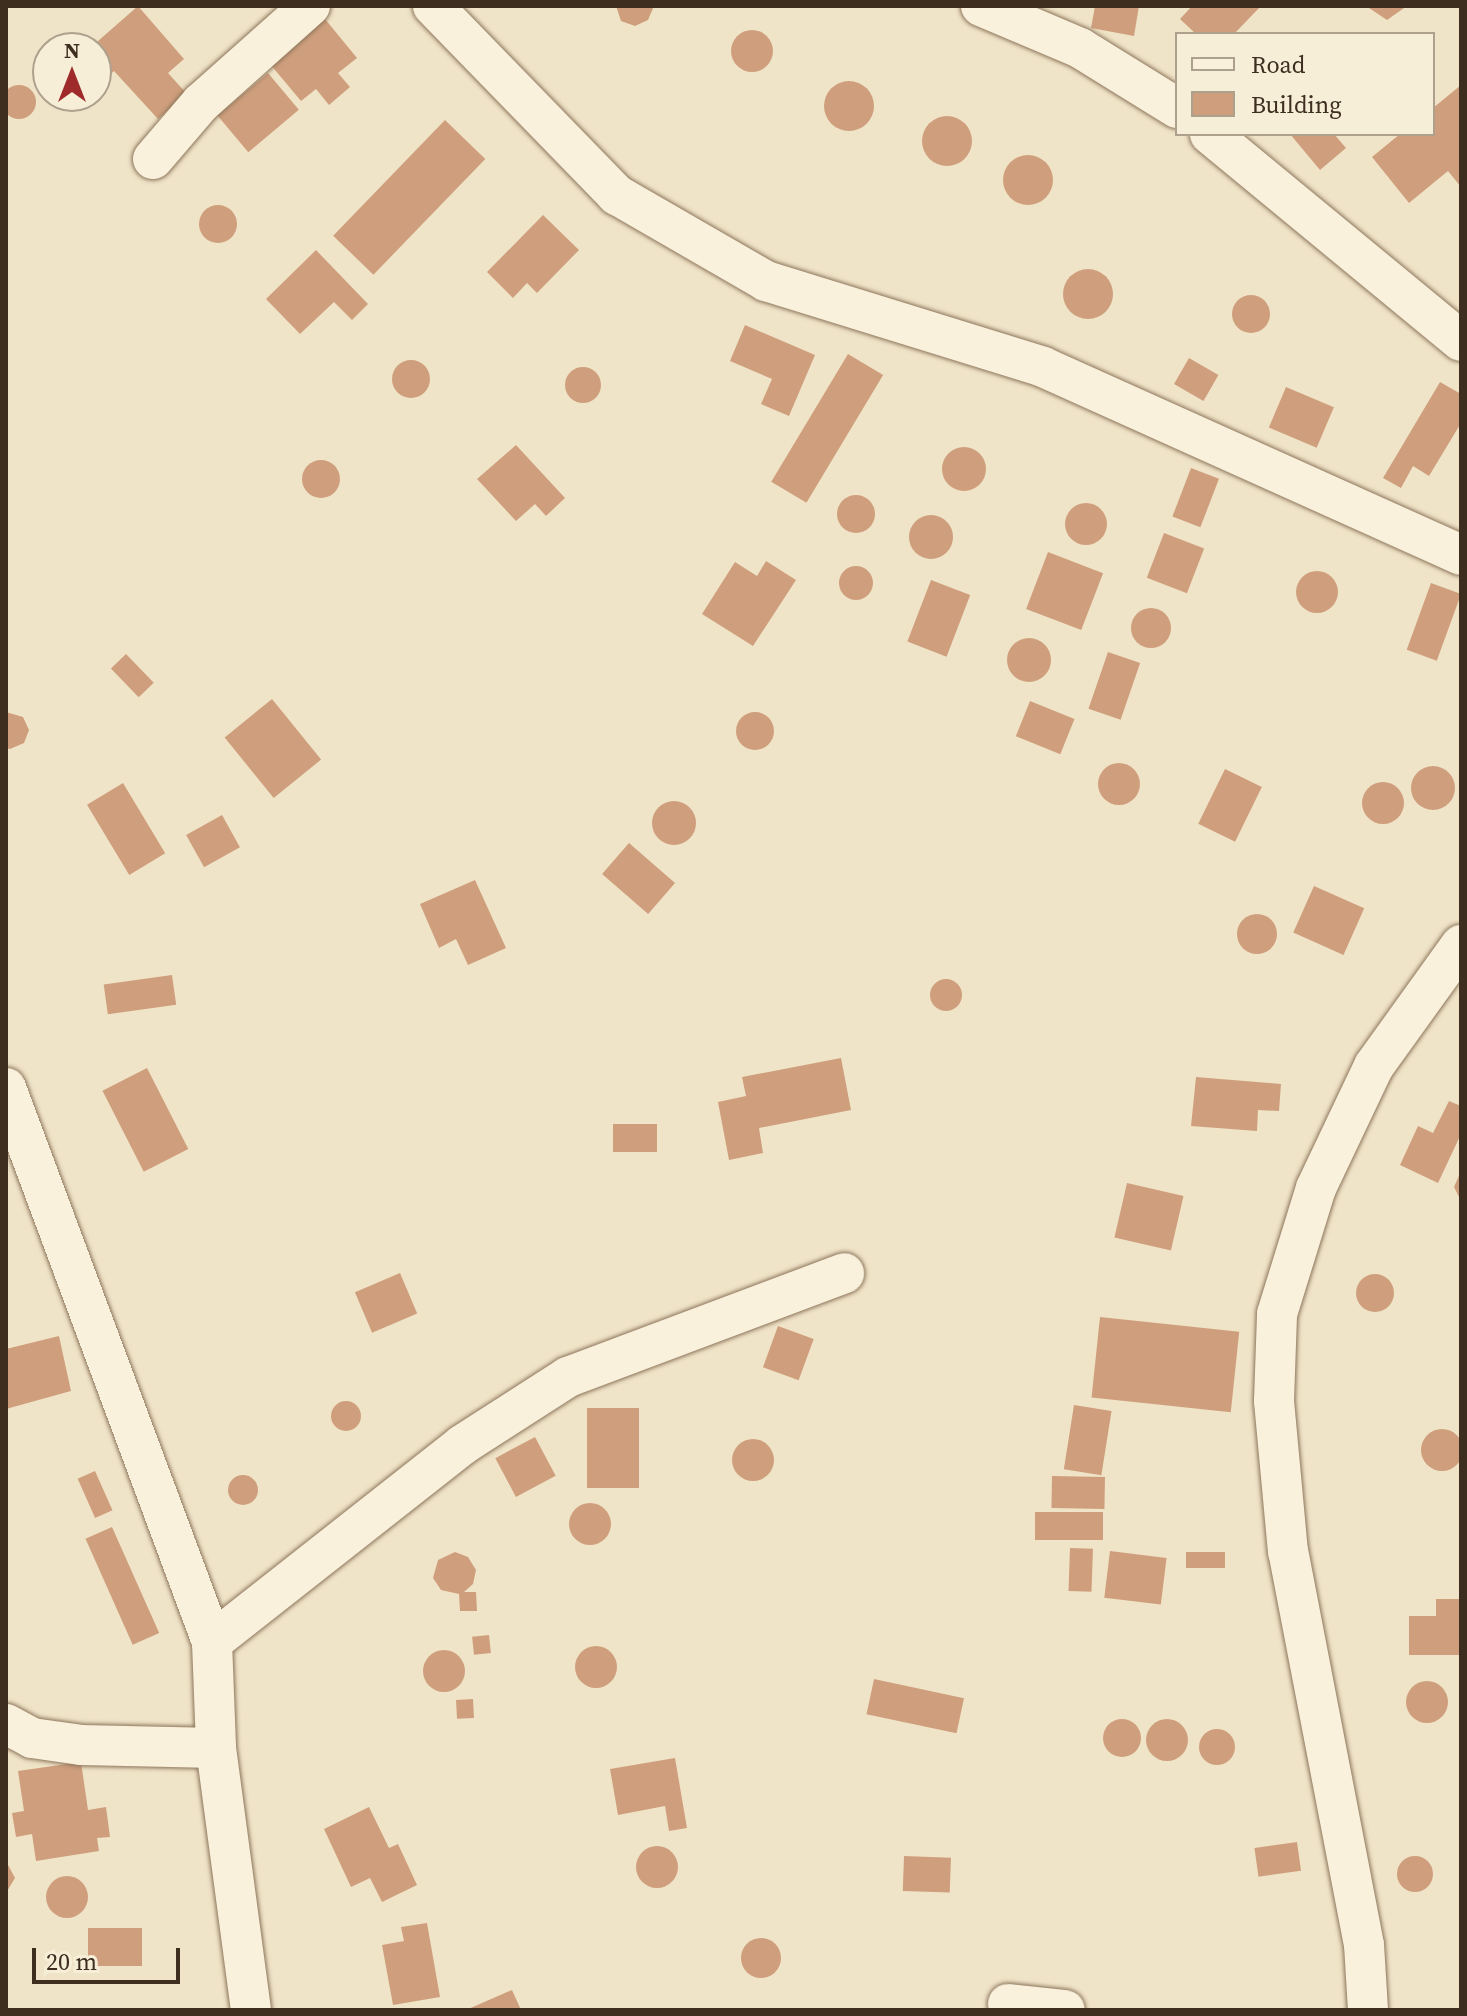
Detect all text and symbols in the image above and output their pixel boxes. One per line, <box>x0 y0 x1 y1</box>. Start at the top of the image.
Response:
north arrow <box>32 32 112 112</box>
legend <box>1175 32 1435 136</box>
text: N <box>64 35 80 65</box>
text: Road <box>1251 48 1305 81</box>
text: Building <box>1251 88 1342 121</box>
scale bar <box>36 1932 184 1982</box>
text: 20 m <box>46 1945 97 1978</box>

